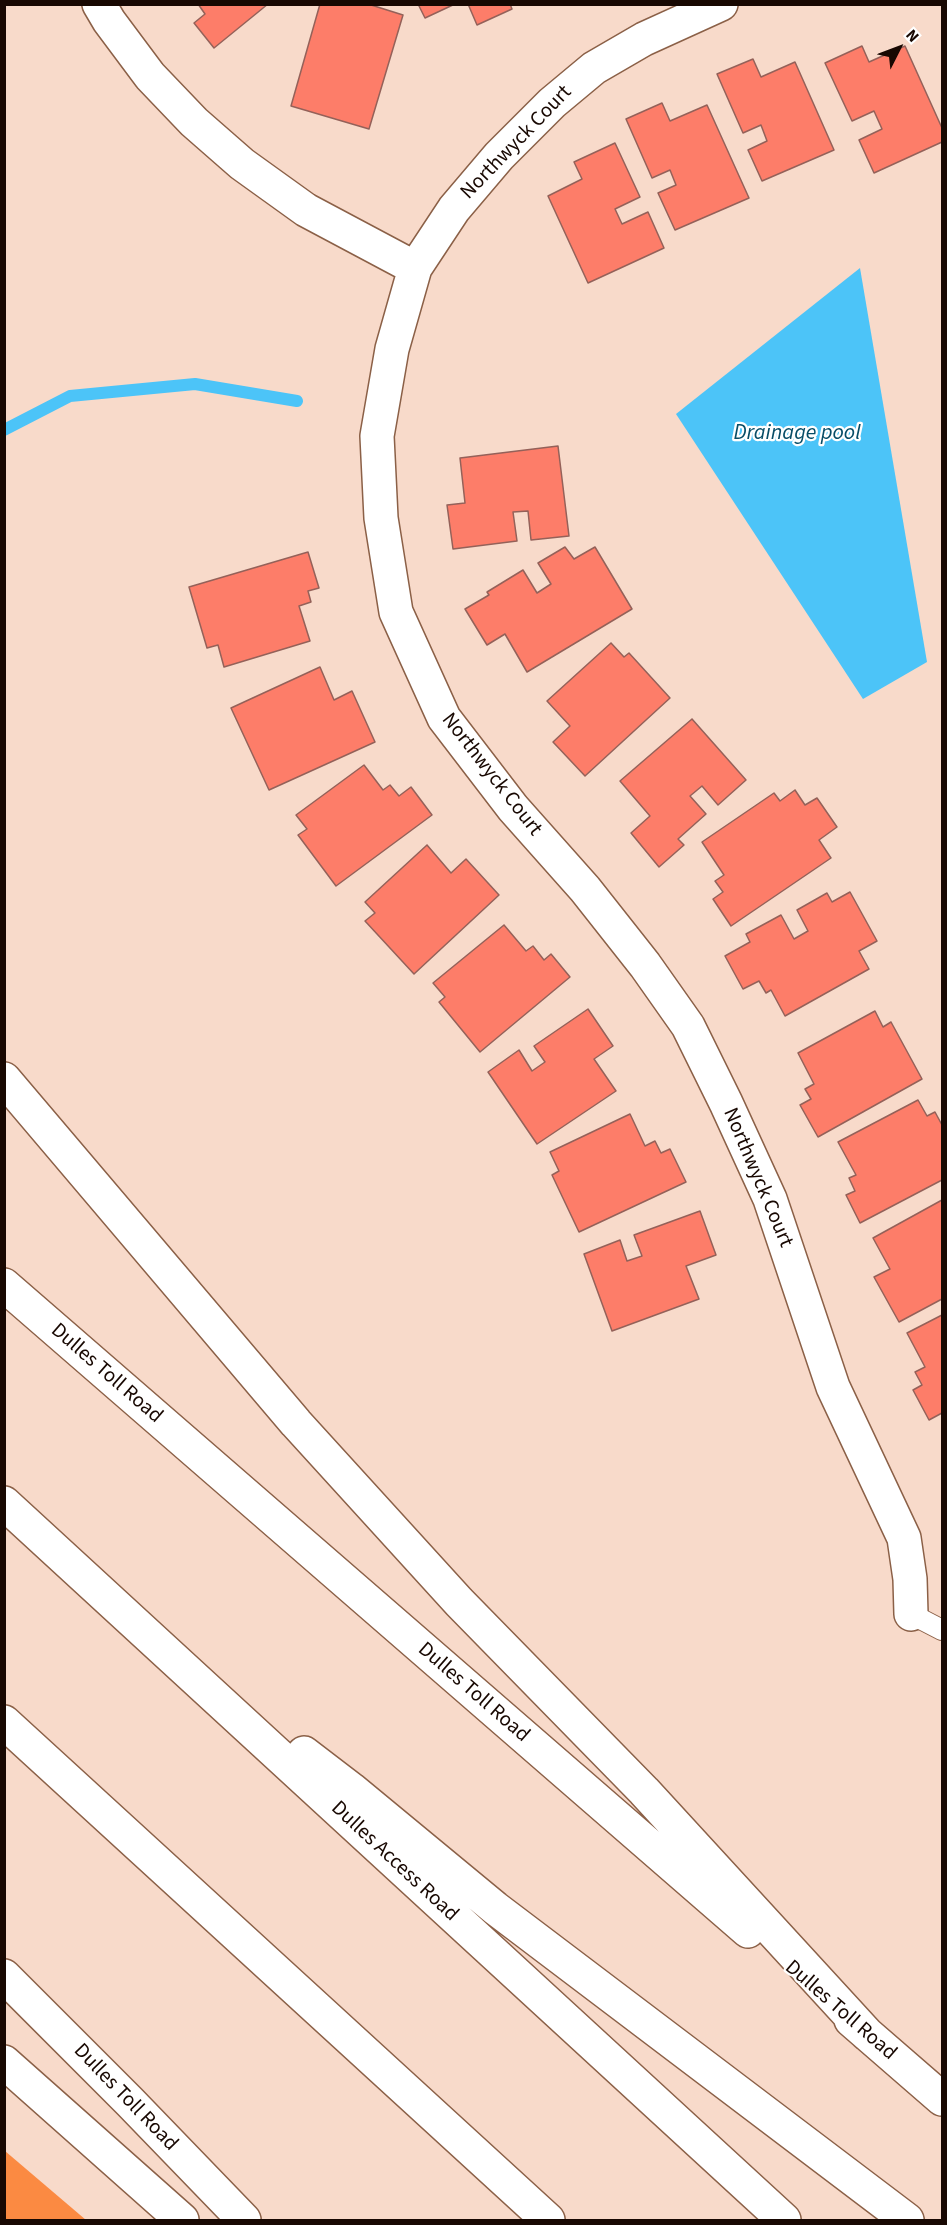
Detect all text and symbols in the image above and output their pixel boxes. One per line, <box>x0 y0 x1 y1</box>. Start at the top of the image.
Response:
north arrow <box>869 18 929 78</box>
text: N <box>901 25 924 47</box>
street label: Northwyck Court <box>456 81 578 205</box>
water label: Drainage pool <box>733 421 861 447</box>
street label: Northwyck Court <box>435 709 547 841</box>
street label: Northwyck Court <box>716 1105 798 1251</box>
street label: Dulles Toll Road <box>45 1319 167 1429</box>
street label: Dulles Toll Road <box>412 1638 534 1748</box>
street label: Dulles Access Road <box>325 1796 463 1928</box>
street label: Dulles Toll Road <box>779 1956 901 2066</box>
street label: Dulles Toll Road <box>67 2039 183 2157</box>

